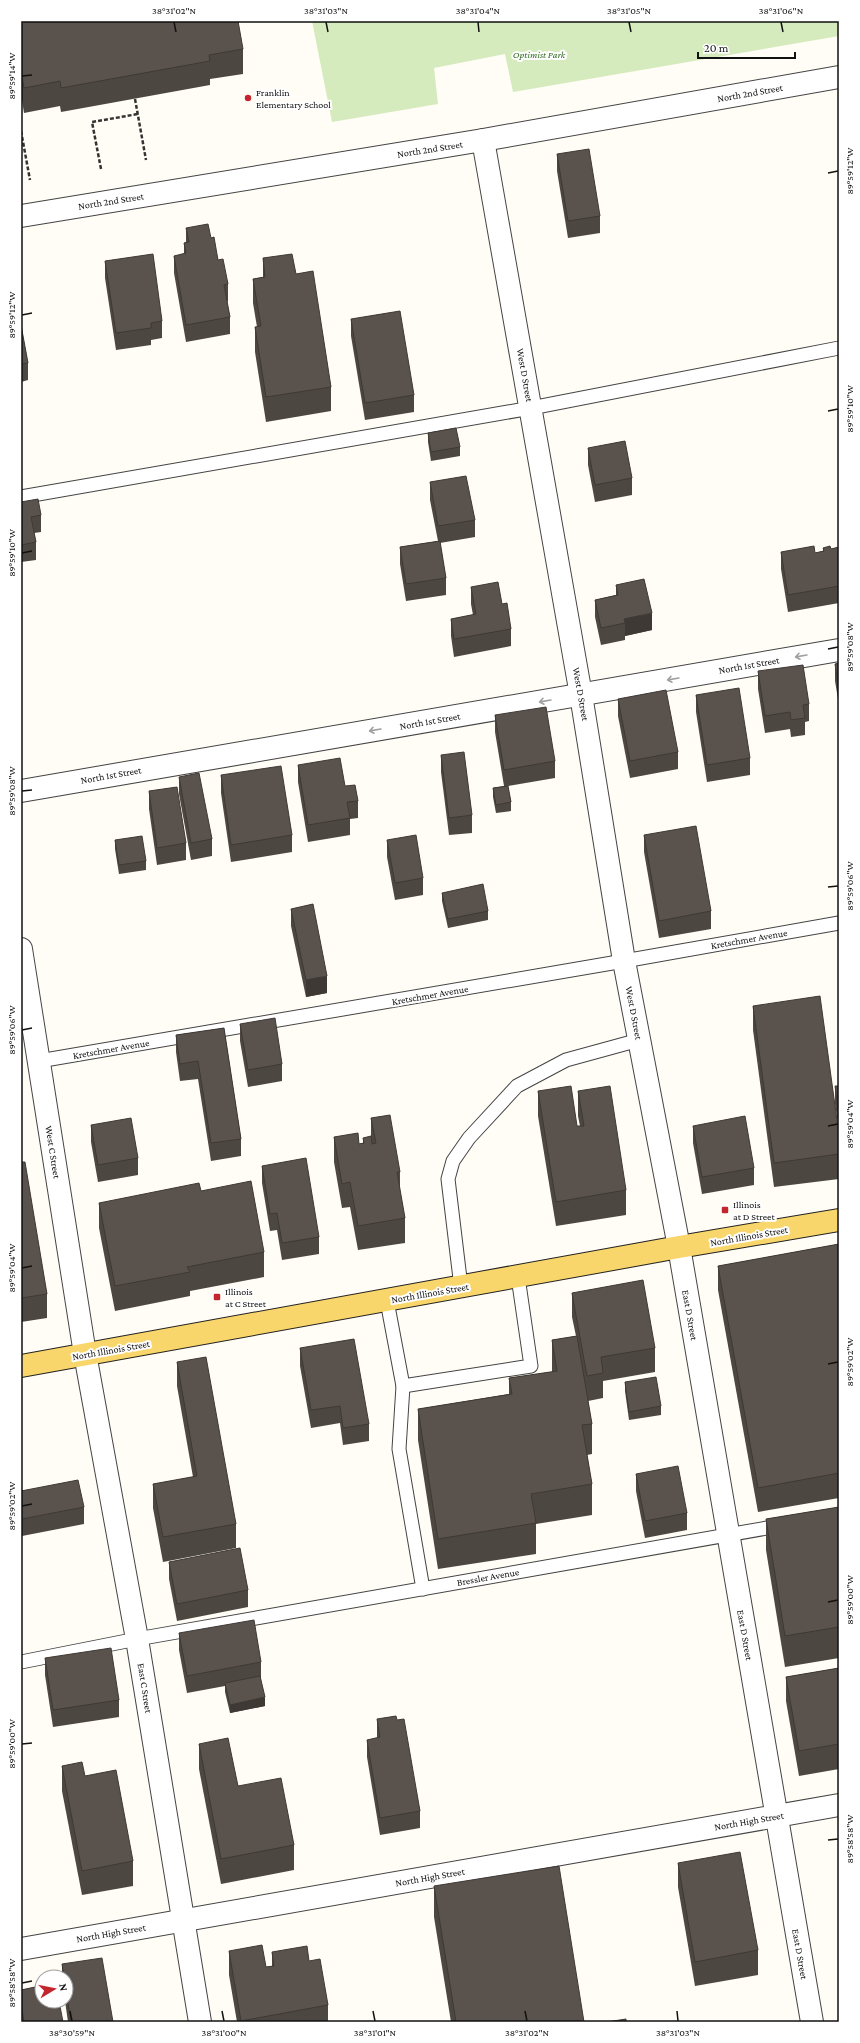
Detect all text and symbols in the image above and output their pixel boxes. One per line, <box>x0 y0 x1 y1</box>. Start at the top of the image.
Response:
text: 38°31'02"N <box>152 5 196 16</box>
text: 38°31'03"N <box>304 5 348 16</box>
text: 38°31'04"N <box>456 5 501 16</box>
text: 38°31'05"N <box>607 5 652 16</box>
text: 38°31'06"N <box>759 5 804 16</box>
scale bar <box>698 34 795 60</box>
text: 20 m <box>704 41 729 55</box>
park label: Optimist Park <box>513 49 566 60</box>
text: 89°59'14"W <box>6 52 17 100</box>
street label: North 2nd Street <box>716 82 784 104</box>
place label: Franklin Elementary School <box>256 87 331 110</box>
marker: Franklin Elementary School <box>243 93 253 103</box>
street label: North 2nd Street <box>396 138 464 160</box>
text: 89°59'12"W <box>844 147 855 194</box>
street label: North 2nd Street <box>77 190 145 212</box>
text: 89°59'12"W <box>6 291 17 338</box>
street label: West D Street <box>515 347 535 403</box>
text: 89°59'10"W <box>844 384 855 433</box>
text: 89°59'10"W <box>6 528 17 577</box>
text: 89°59'08"W <box>844 621 855 672</box>
one-way arrow <box>794 653 807 661</box>
street label: North 1st Street <box>718 654 781 676</box>
street label: West D Street <box>571 666 591 722</box>
one-way arrow <box>666 675 679 683</box>
one-way arrow <box>538 697 551 705</box>
street label: North 1st Street <box>399 710 462 732</box>
one-way arrow <box>369 726 382 734</box>
street label: North 1st Street <box>80 764 143 786</box>
text: 89°59'08"W <box>6 765 17 816</box>
text: 89°59'06"W <box>844 861 855 911</box>
street label: Kretschmer Avenue <box>710 927 789 951</box>
street label: Kretschmer Avenue <box>391 983 470 1007</box>
street label: West D Street <box>623 985 645 1041</box>
text: 89°59'06"W <box>6 1005 17 1055</box>
street label: Kretschmer Avenue <box>72 1037 151 1061</box>
text: 89°59'04"W <box>844 1099 855 1149</box>
street label: West C Street <box>43 1125 63 1180</box>
place label: Illinois at D Street <box>733 1199 775 1222</box>
marker: Illinois at D Street <box>720 1205 730 1215</box>
street label: North Illinois Street <box>709 1224 789 1248</box>
text: 89°59'04"W <box>6 1243 17 1293</box>
street label: North Illinois Street <box>390 1281 470 1305</box>
place label: Illinois at C Street <box>225 1286 267 1309</box>
street label: East D Street <box>680 1289 700 1342</box>
marker: Illinois at C Street <box>212 1292 222 1302</box>
text: 89°59'02"W <box>844 1337 855 1386</box>
street label: North Illinois Street <box>71 1338 151 1362</box>
text: 89°59'02"W <box>6 1481 17 1530</box>
street label: Bressler Avenue <box>456 1566 521 1588</box>
text: 89°59'00"W <box>844 1574 855 1625</box>
street label: East D Street <box>735 1609 755 1662</box>
street label: East C Street <box>136 1662 154 1714</box>
text: 89°59'00"W <box>6 1718 17 1769</box>
street label: North High Street <box>713 1809 785 1833</box>
text: 89°58'58"W <box>844 1814 855 1863</box>
street label: North High Street <box>394 1865 466 1889</box>
street label: North High Street <box>75 1921 147 1945</box>
street label: East D Street <box>790 1928 810 1981</box>
text: 89°58'58"W <box>6 1958 17 2007</box>
north arrow <box>34 1969 74 2009</box>
text: N <box>57 1983 70 1992</box>
text: 38°30'59"N <box>49 2027 95 2038</box>
text: 38°31'00"N <box>201 2027 247 2038</box>
text: 38°31'01"N <box>354 2027 397 2038</box>
text: 38°31'02"N <box>505 2027 549 2038</box>
text: 38°31'03"N <box>656 2027 700 2038</box>

